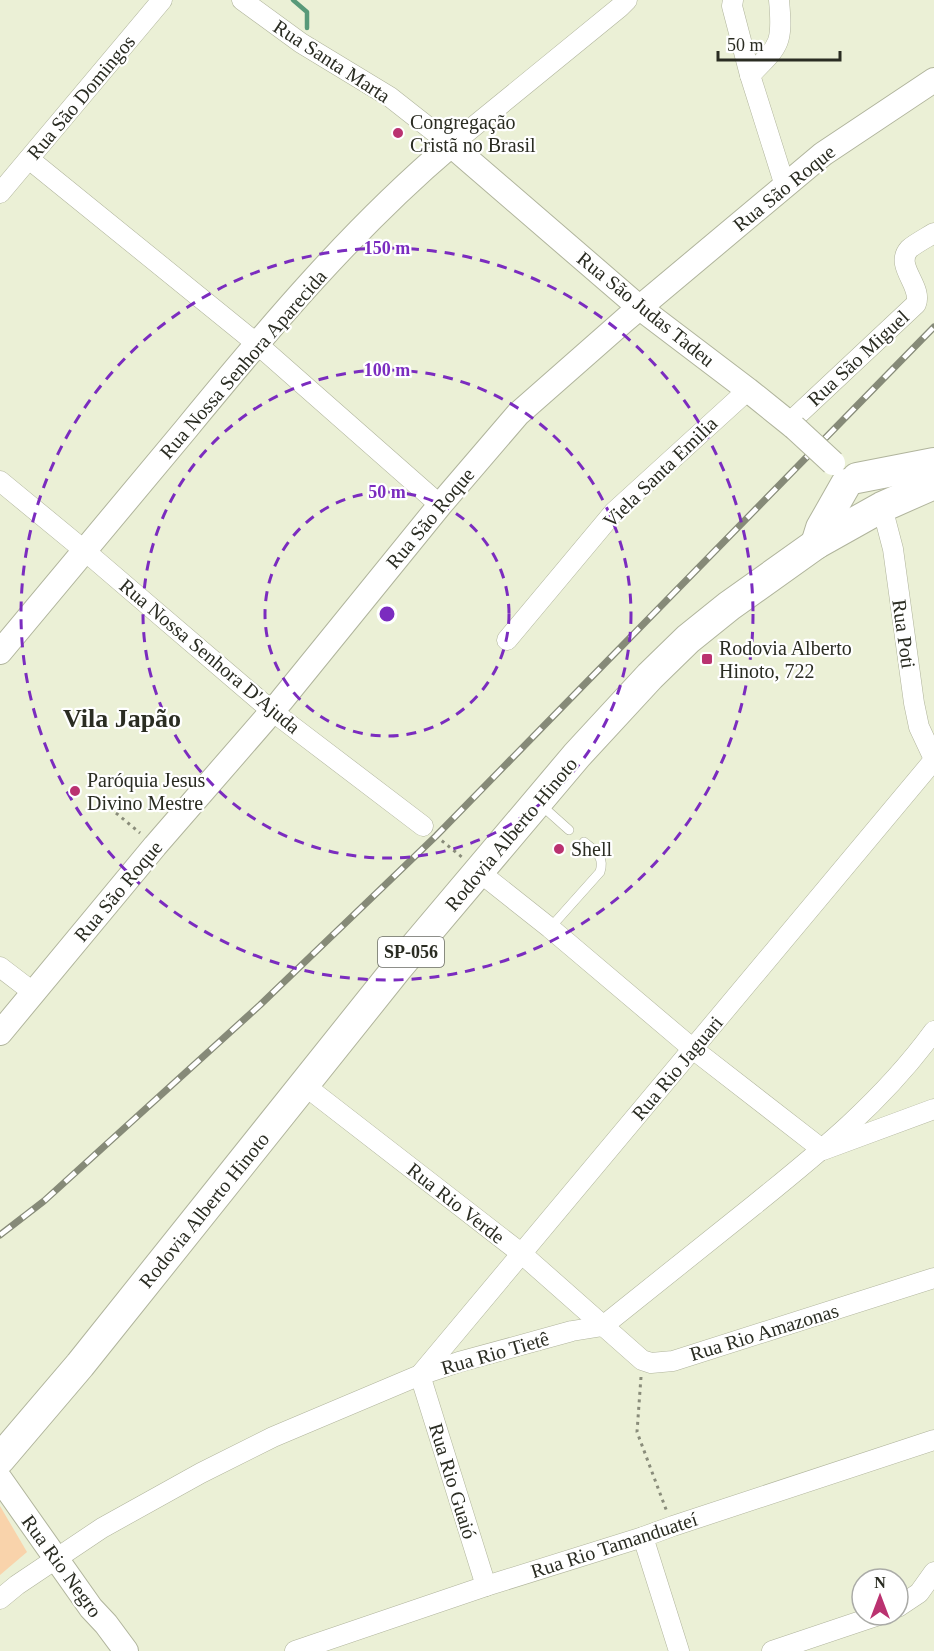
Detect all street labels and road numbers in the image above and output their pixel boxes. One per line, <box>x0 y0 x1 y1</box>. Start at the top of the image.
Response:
street label: Rua Santa Marta <box>270 15 394 107</box>
street label: Rua São Domingos <box>23 30 140 164</box>
street label: Rua São Roque <box>729 140 840 236</box>
street label: Rua São Judas Tadeu <box>573 247 719 371</box>
street label: Rua Nossa Senhora Aparecida <box>155 265 332 463</box>
street label: Rua São Miguel <box>803 305 914 411</box>
street label: Viela Santa Emilia <box>598 412 722 532</box>
street label: Rua São Roque <box>382 463 479 573</box>
street label: Rua Nossa Senhora D'Ajuda <box>115 574 305 739</box>
street label: Rua Poti <box>888 598 920 670</box>
street label: Rodovia Alberto Hinoto <box>440 753 582 915</box>
street label: Rua São Roque <box>70 836 167 946</box>
road number: SP-056 <box>378 937 444 967</box>
street label: Rua Rio Jaguari <box>627 1011 728 1125</box>
street label: Rodovia Alberto Hinoto <box>135 1128 273 1292</box>
street label: Rua Rio Verde <box>403 1158 509 1248</box>
street label: Rua Rio Amazonas <box>687 1299 841 1365</box>
street label: Rua Rio Tietê <box>439 1327 552 1379</box>
street label: Rua Rio Guaió <box>425 1420 481 1542</box>
street label: Rua Rio Tamanduateí <box>528 1508 700 1582</box>
street label: Rua Rio Negro <box>17 1511 106 1622</box>

